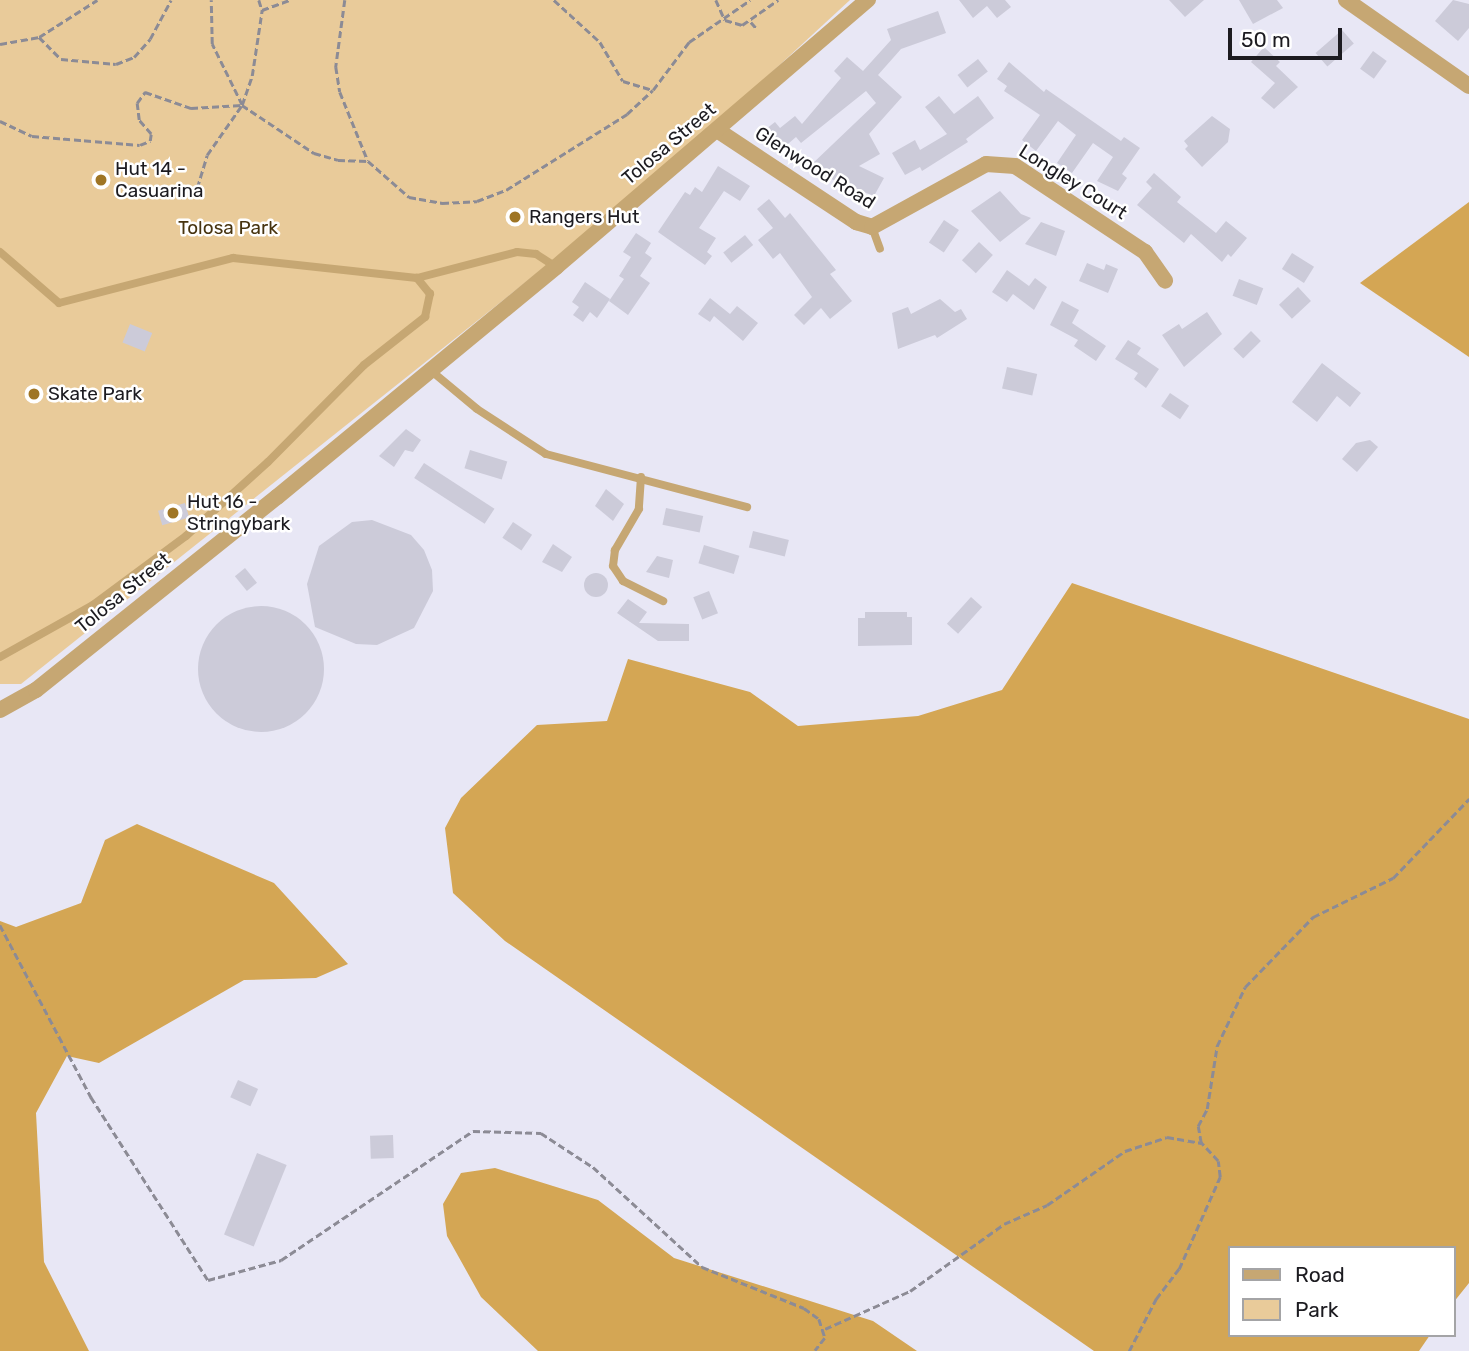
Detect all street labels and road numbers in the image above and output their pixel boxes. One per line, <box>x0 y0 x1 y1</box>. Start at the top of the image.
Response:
street label: Tolosa Street <box>617 98 721 190</box>
street label: Glenwood Road <box>751 122 879 214</box>
street label: Longley Court <box>1014 139 1132 225</box>
street label: Tolosa Street <box>71 548 175 638</box>

